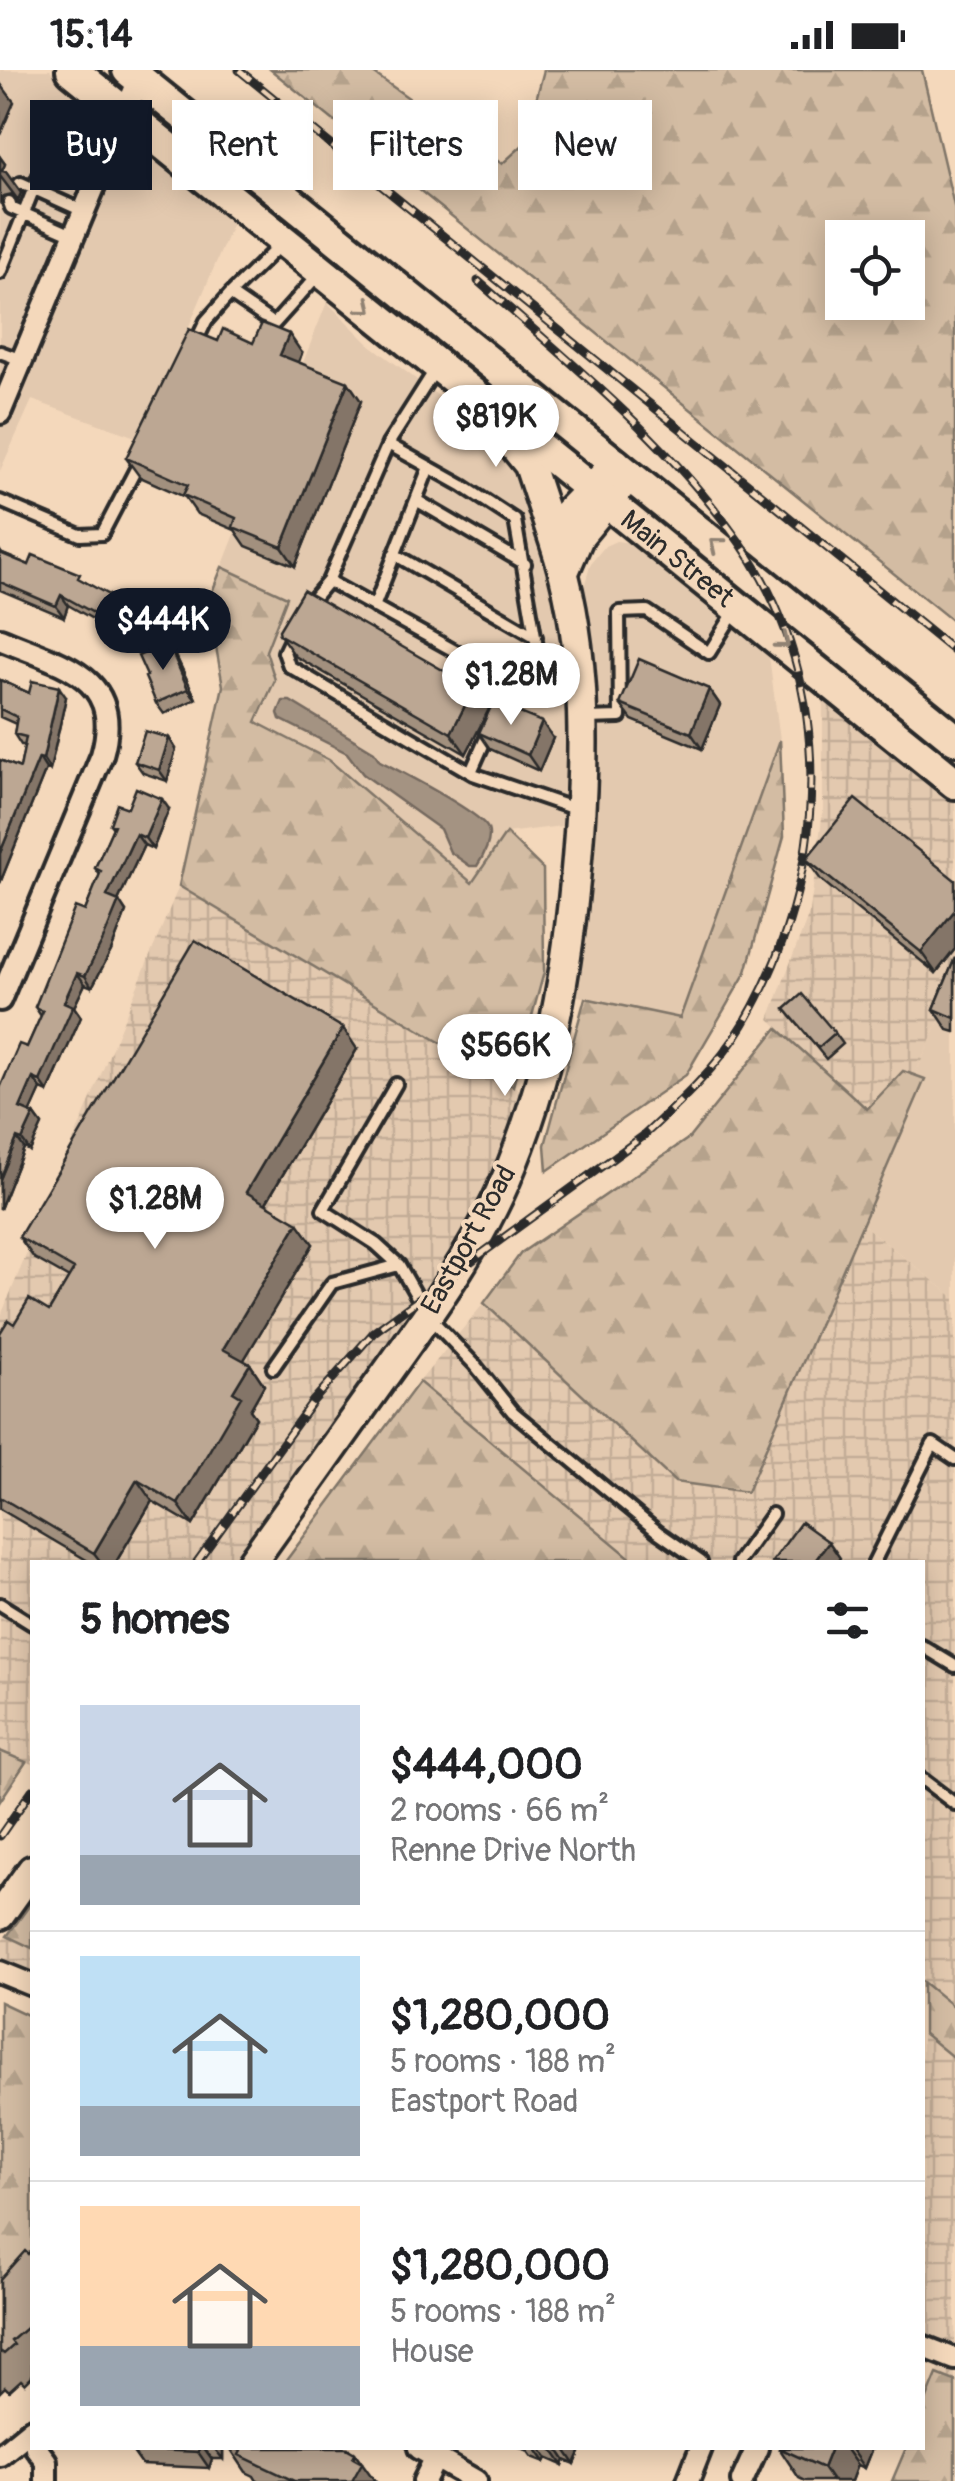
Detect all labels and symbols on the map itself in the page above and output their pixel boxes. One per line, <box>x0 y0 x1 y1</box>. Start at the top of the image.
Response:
one-way arrow <box>355 295 373 313</box>
pin: $819K <box>426 385 566 470</box>
street label: Main Street <box>613 502 742 615</box>
one-way arrow <box>710 538 728 556</box>
pin: $444K <box>93 588 233 673</box>
one-way arrow <box>771 630 789 648</box>
pin: $1.28M <box>430 643 592 728</box>
pin: $566K <box>435 1014 575 1099</box>
street label: Eastport Road <box>414 1159 524 1321</box>
pin: $1.28M <box>74 1167 236 1252</box>

